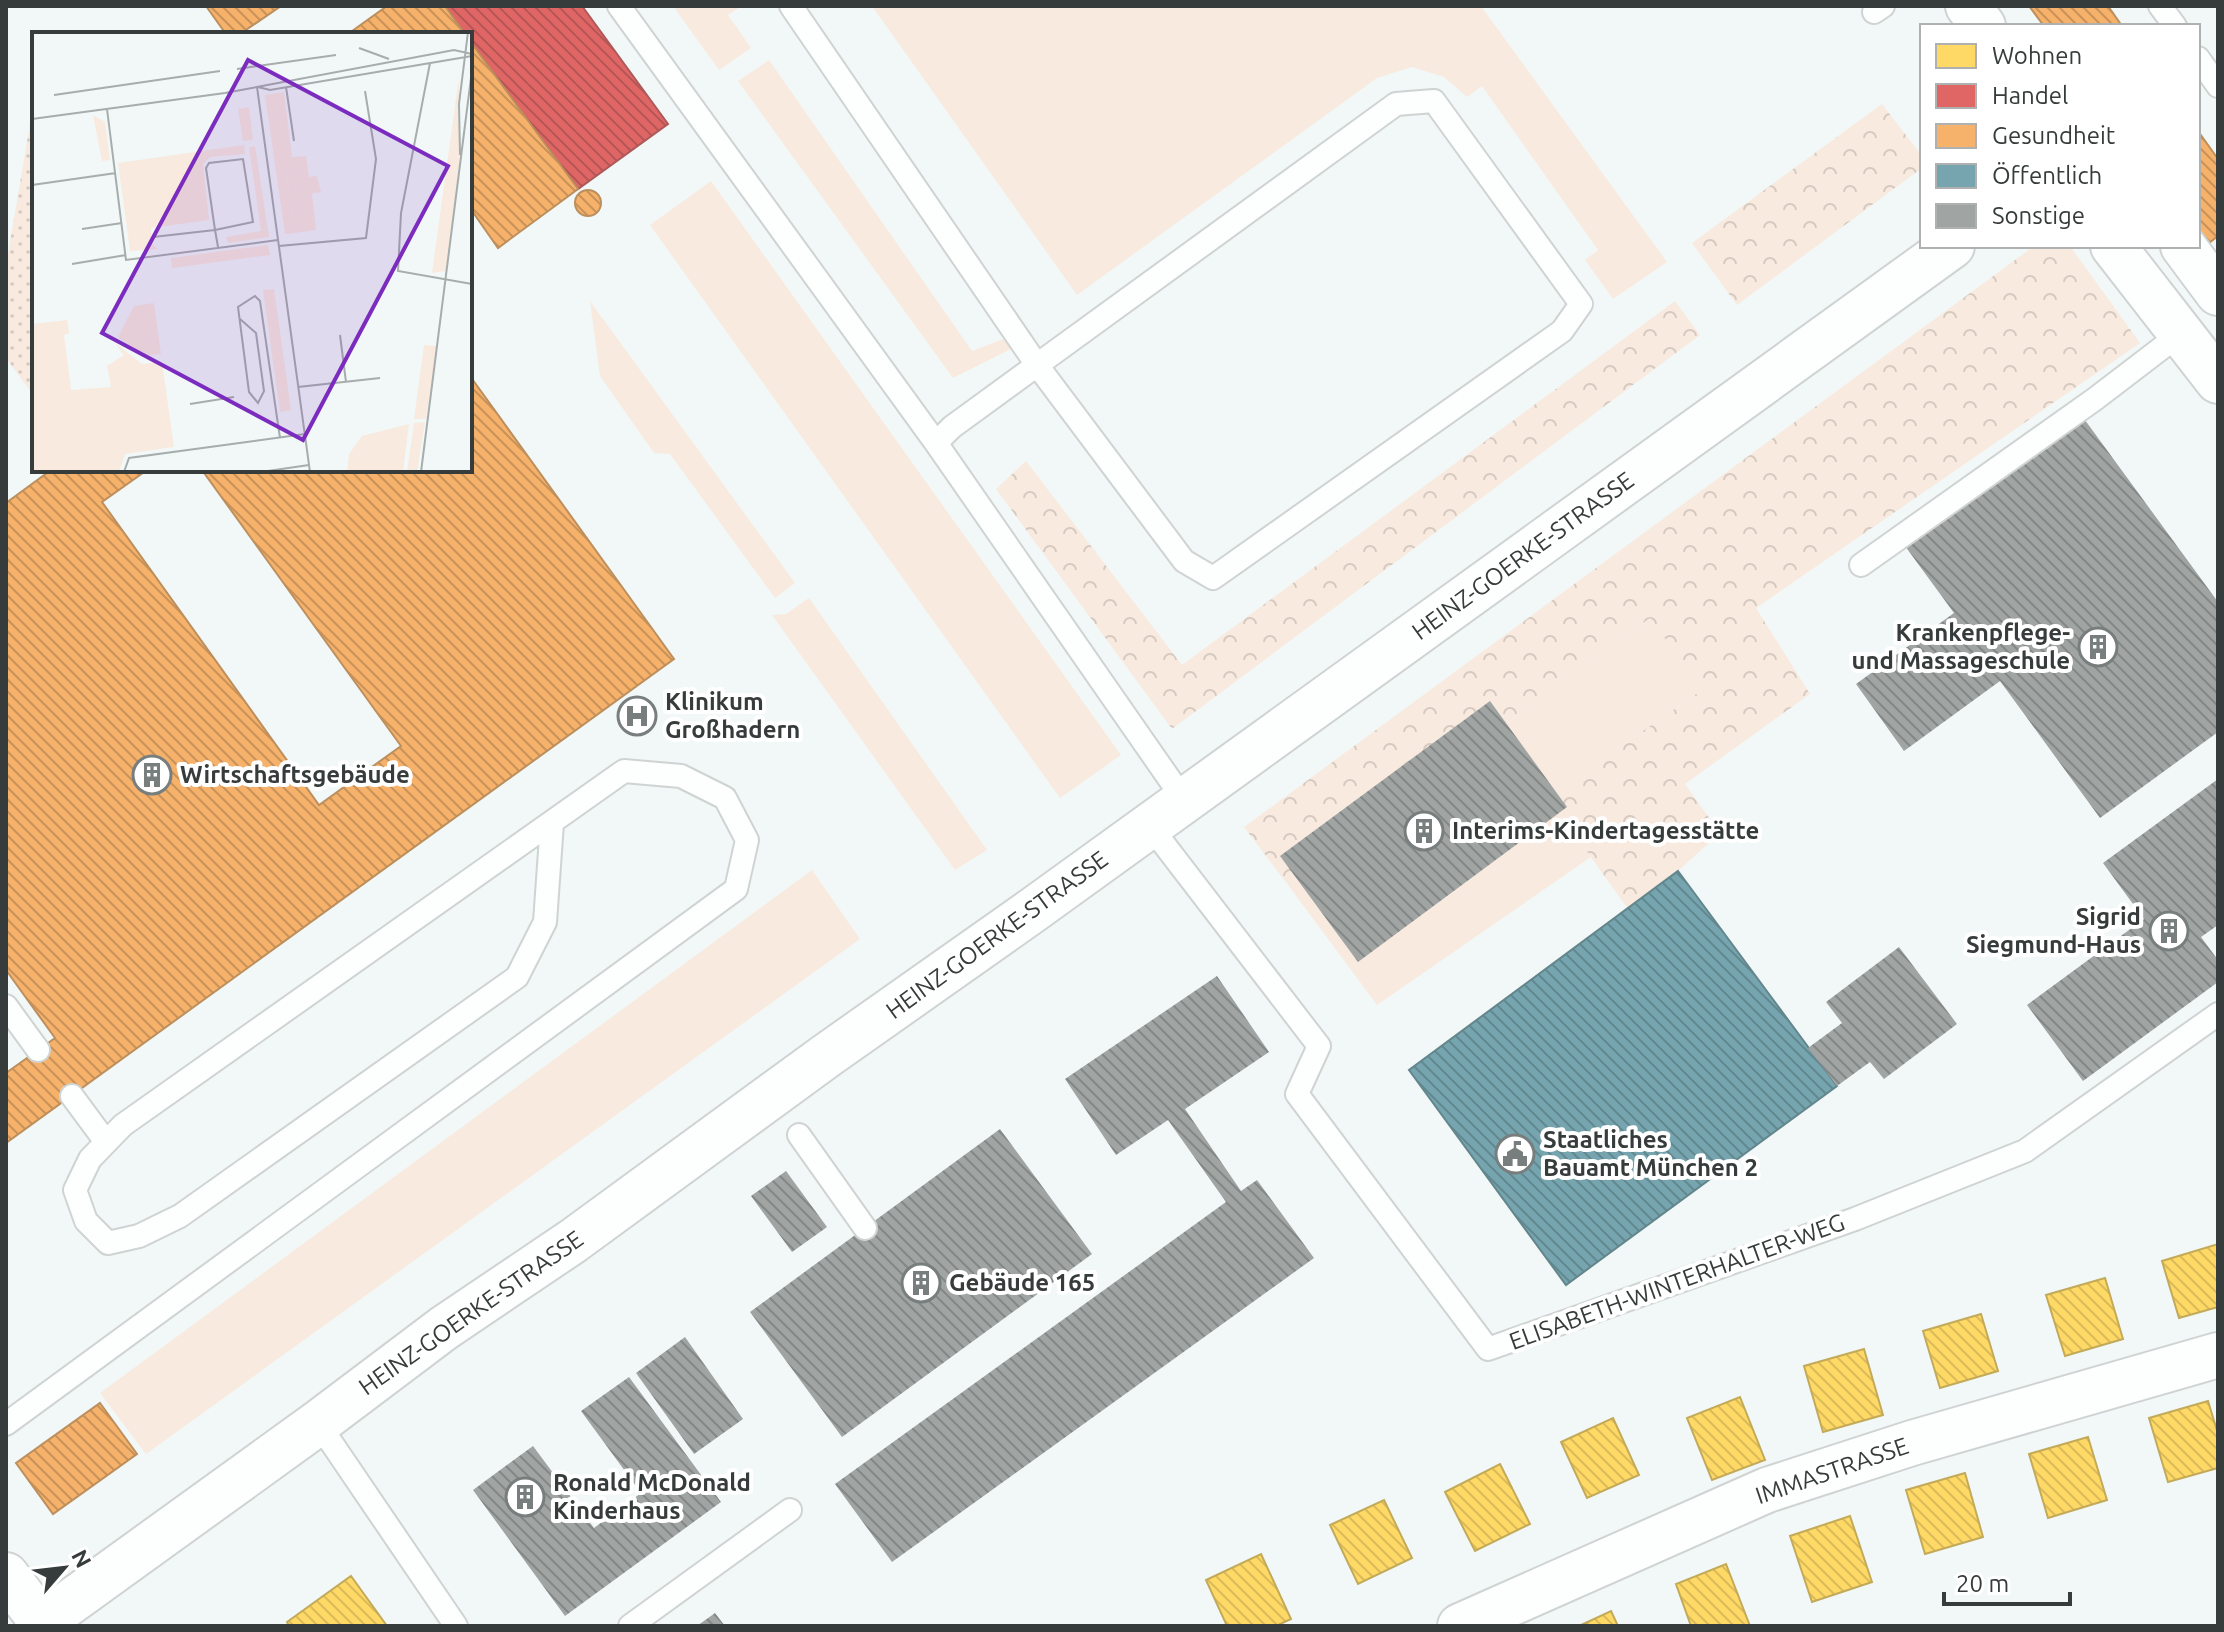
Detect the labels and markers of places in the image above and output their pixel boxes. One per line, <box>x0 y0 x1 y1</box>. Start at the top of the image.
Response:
place label: Krankenpflege- und Massageschule <box>1852 619 2070 674</box>
building icon: Krankenpflege- und Massageschule <box>2077 626 2119 668</box>
place label: Klinikum Großhadern <box>665 688 800 743</box>
hospital icon: Klinikum Großhadern <box>616 695 658 737</box>
building icon: Wirtschaftsgebäude <box>131 754 173 796</box>
place label: Wirtschaftsgebäude <box>180 761 410 788</box>
building icon: Interims-Kindertagesstätte <box>1403 810 1445 852</box>
place label: Interims-Kindertagesstätte <box>1452 817 1759 844</box>
place label: Sigrid Siegmund-Haus <box>1966 903 2141 958</box>
building icon: Sigrid Siegmund-Haus <box>2148 910 2190 952</box>
place label: Staatliches Bauamt München 2 <box>1543 1126 1758 1181</box>
public building icon: Staatliches Bauamt München 2 <box>1494 1133 1536 1175</box>
building icon: Gebäude 165 <box>900 1262 942 1304</box>
place label: Gebäude 165 <box>949 1269 1095 1296</box>
place label: Ronald McDonald Kinderhaus <box>553 1469 751 1524</box>
building icon: Ronald McDonald Kinderhaus <box>504 1476 546 1518</box>

